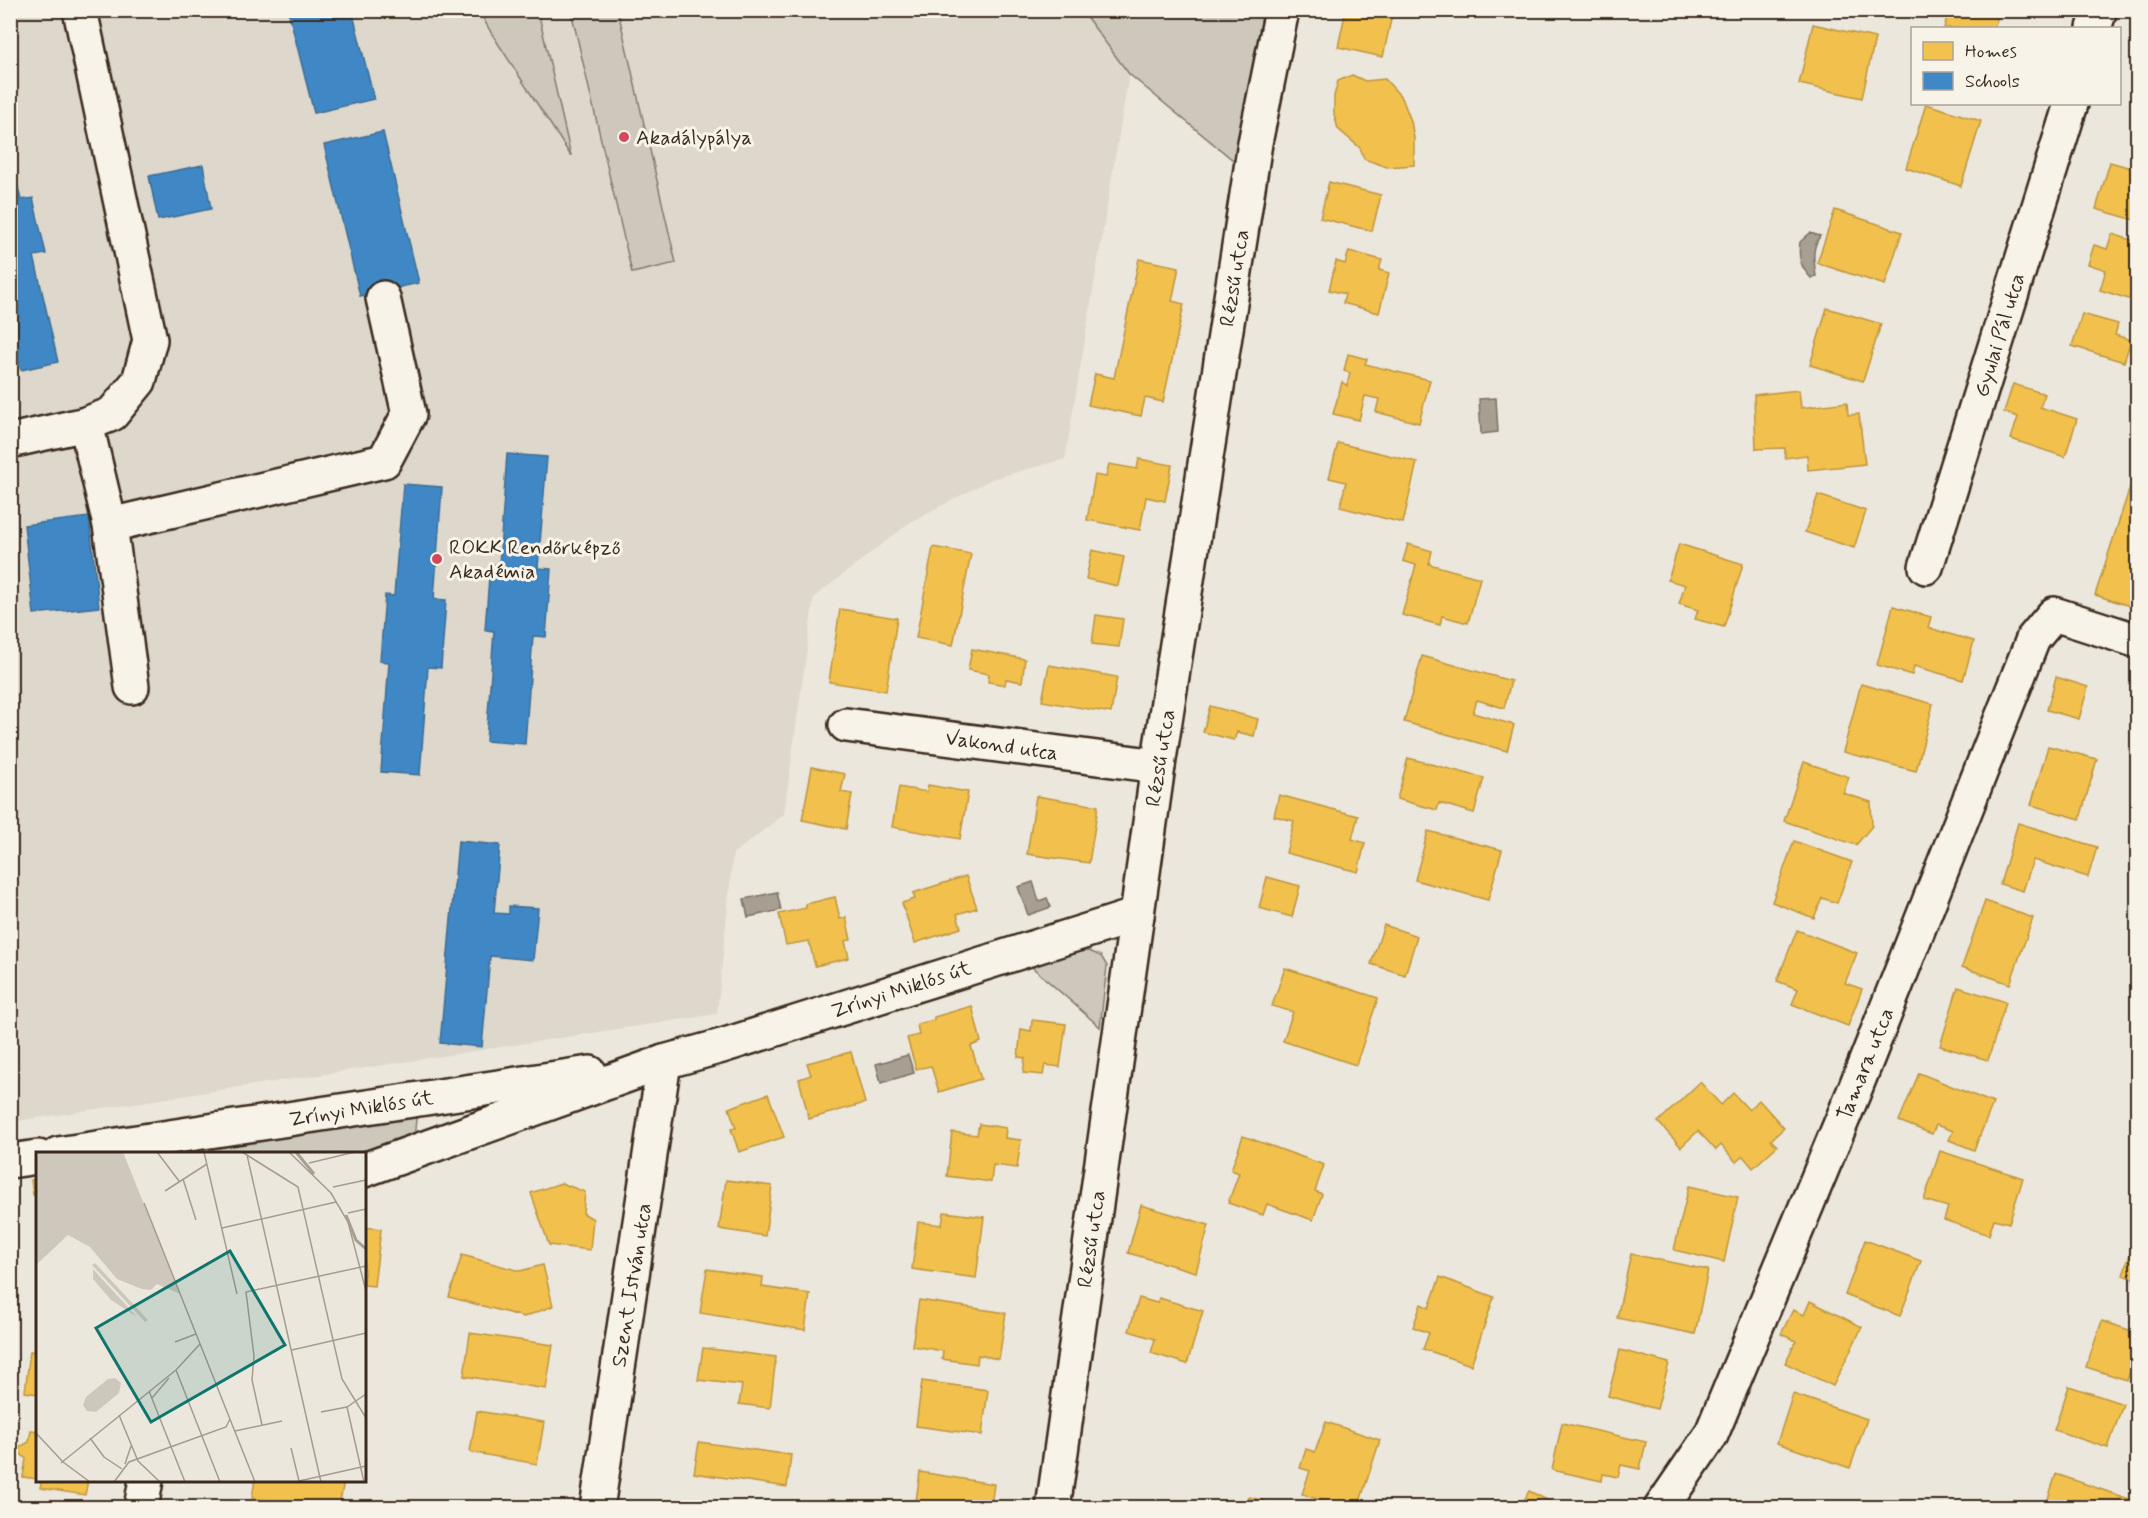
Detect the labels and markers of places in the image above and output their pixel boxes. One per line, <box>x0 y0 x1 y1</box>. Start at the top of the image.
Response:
place label: Akadálypálya <box>636 124 752 152</box>
marker: Akadálypálya <box>617 130 631 144</box>
place label: ROKK Rendőrképző Akadémia <box>449 534 621 586</box>
marker: ROKK Rendőrképző Akadémia <box>430 552 444 566</box>

